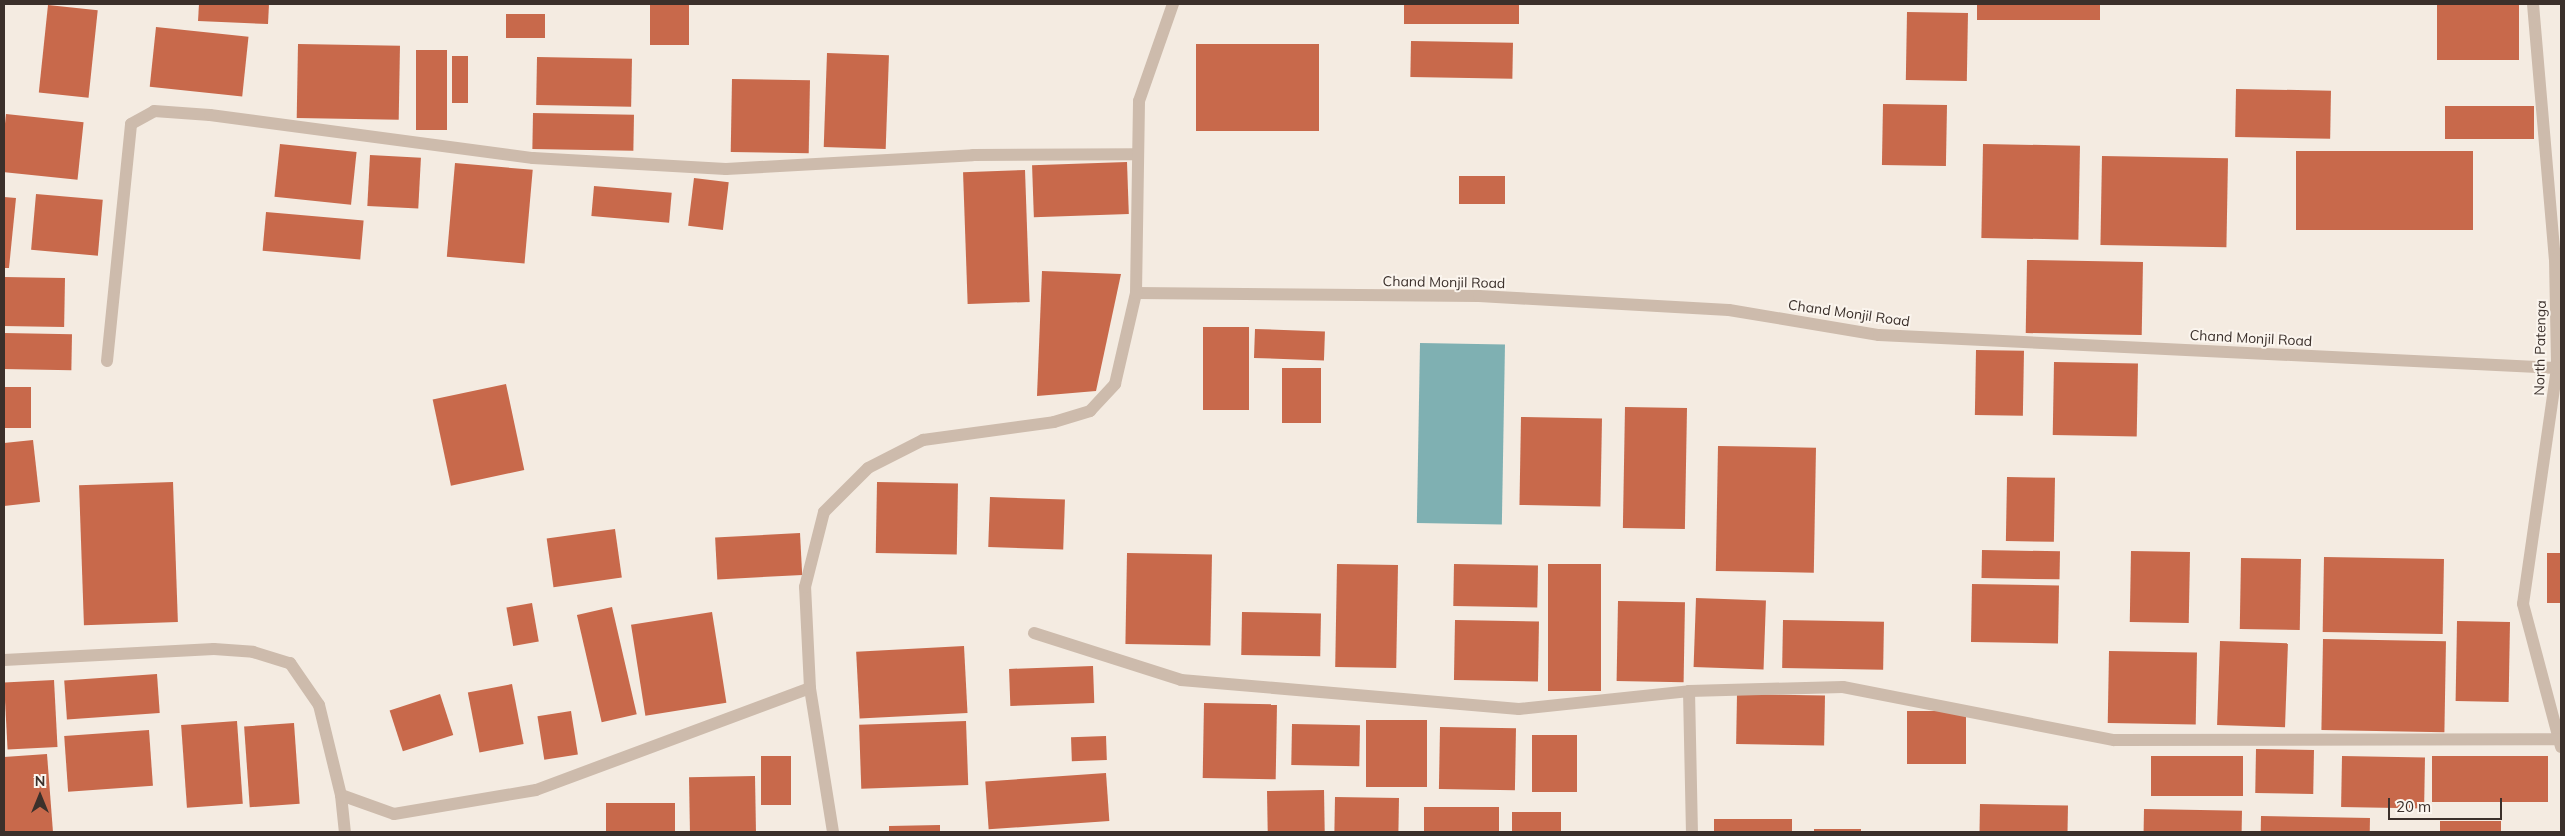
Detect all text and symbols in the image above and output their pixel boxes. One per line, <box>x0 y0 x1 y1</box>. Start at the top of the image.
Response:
street label: Chand Monjil Road <box>1383 273 1505 291</box>
street label: Chand Monjil Road <box>1787 296 1911 330</box>
street label: North Patenga <box>2531 300 2549 396</box>
street label: Chand Monjil Road <box>2189 326 2313 350</box>
north arrow <box>15 771 65 821</box>
text: N <box>35 772 45 790</box>
scale bar <box>2390 788 2504 820</box>
text: 20 m <box>2396 797 2431 816</box>

